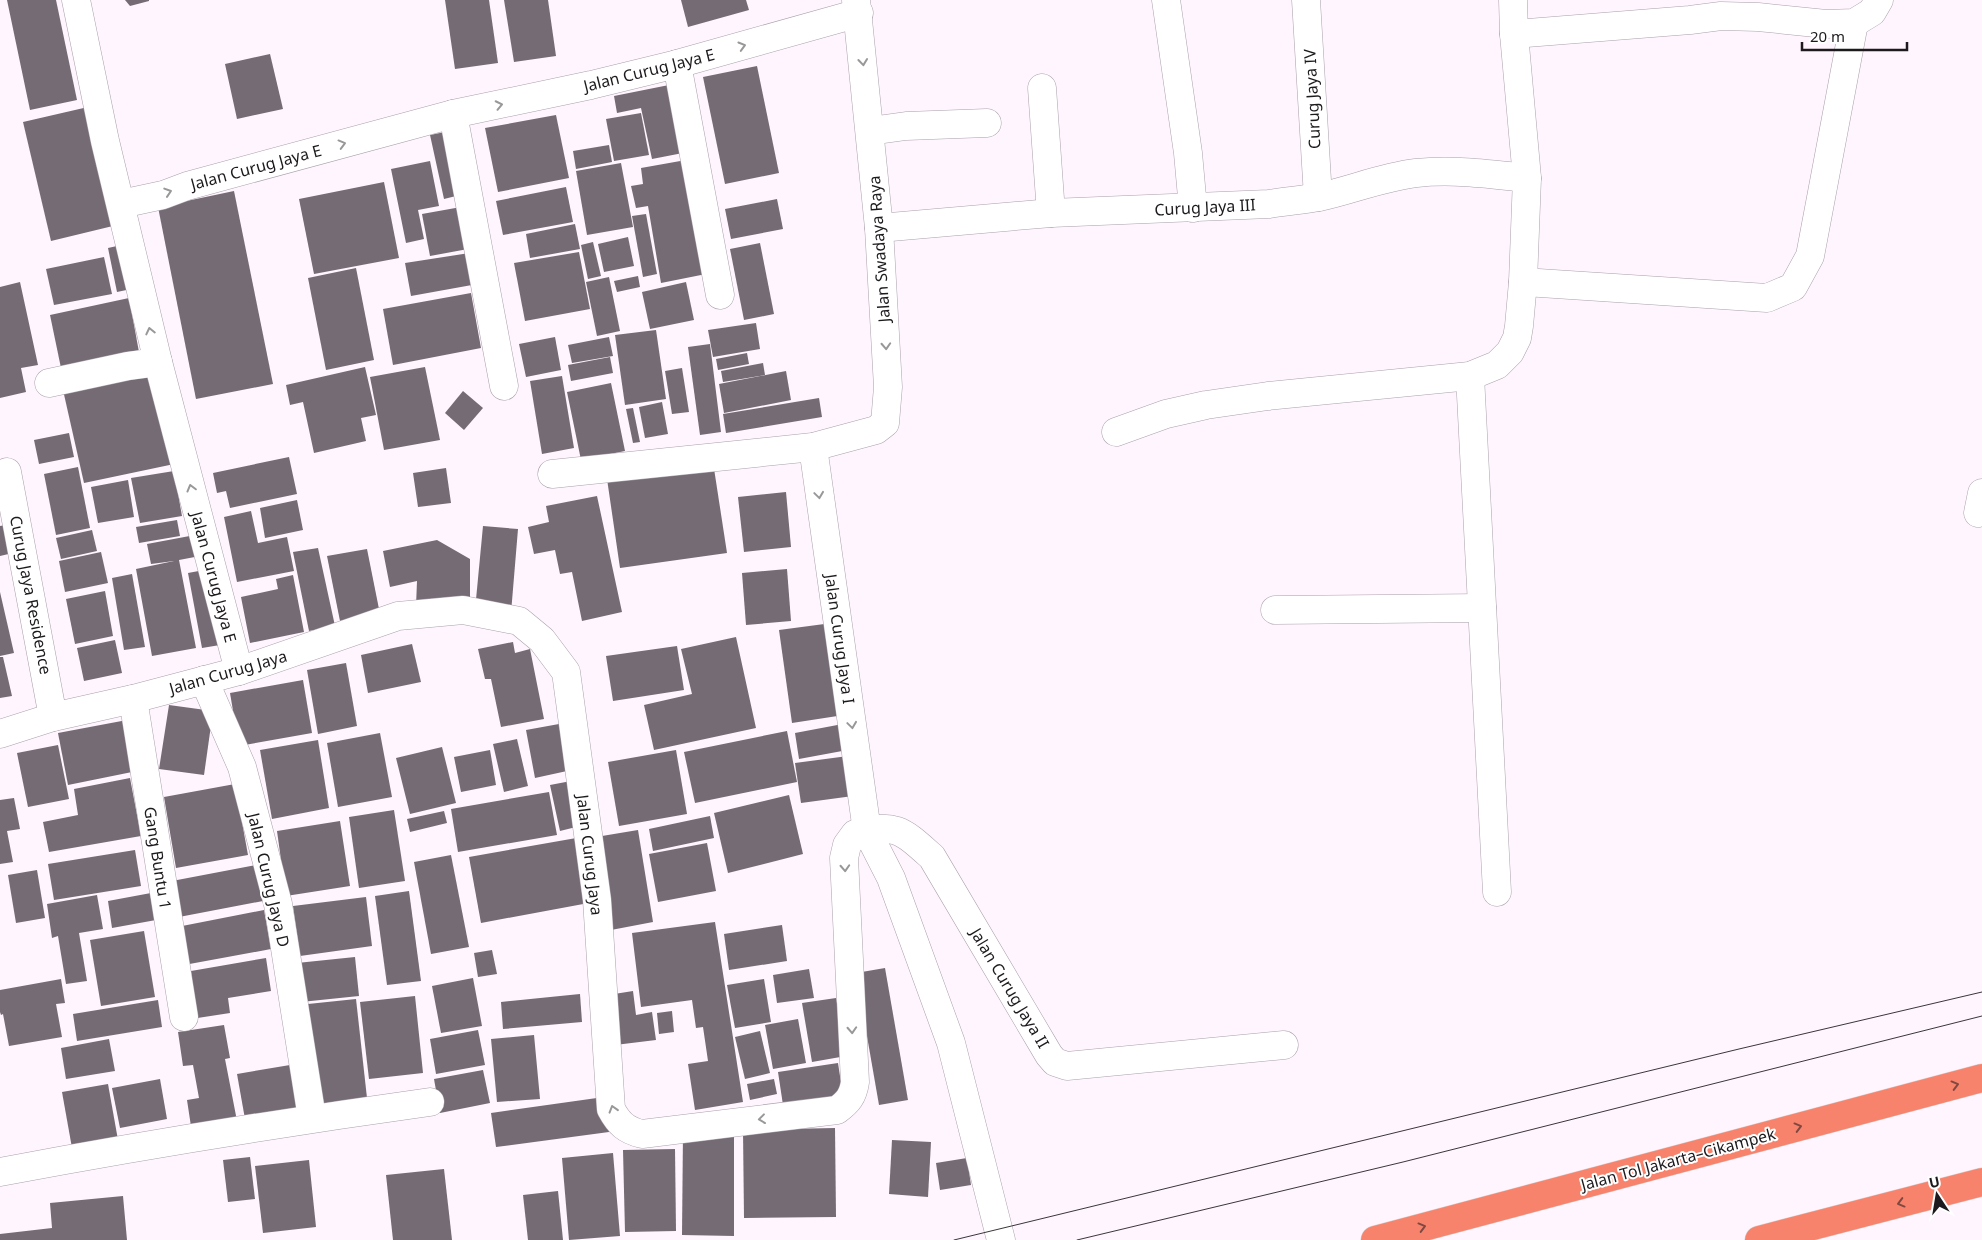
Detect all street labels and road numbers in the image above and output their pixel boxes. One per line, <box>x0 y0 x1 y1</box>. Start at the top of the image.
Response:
street label: Jalan Curug Jaya E <box>579 43 717 97</box>
street label: Curug Jaya IV <box>1298 48 1326 150</box>
street label: Jalan Curug Jaya E <box>186 139 324 196</box>
street label: Jalan Swadaya Raya <box>863 175 895 325</box>
street label: Curug Jaya III <box>1154 193 1256 221</box>
street label: Jalan Curug Jaya E <box>185 507 242 645</box>
street label: Curug Jaya Residence <box>5 514 57 676</box>
street label: Jalan Curug Jaya I <box>820 571 860 705</box>
street label: Jalan Curug Jaya <box>165 645 289 700</box>
street label: Jalan Curug Jaya <box>571 791 608 917</box>
street label: Gang Buntu 1 <box>139 805 177 911</box>
street label: Jalan Curug Jaya D <box>242 809 295 949</box>
street label: Jalan Curug Jaya II <box>964 922 1055 1052</box>
street label: Jalan Tol Jakarta–Cikampek <box>1576 1122 1778 1196</box>

